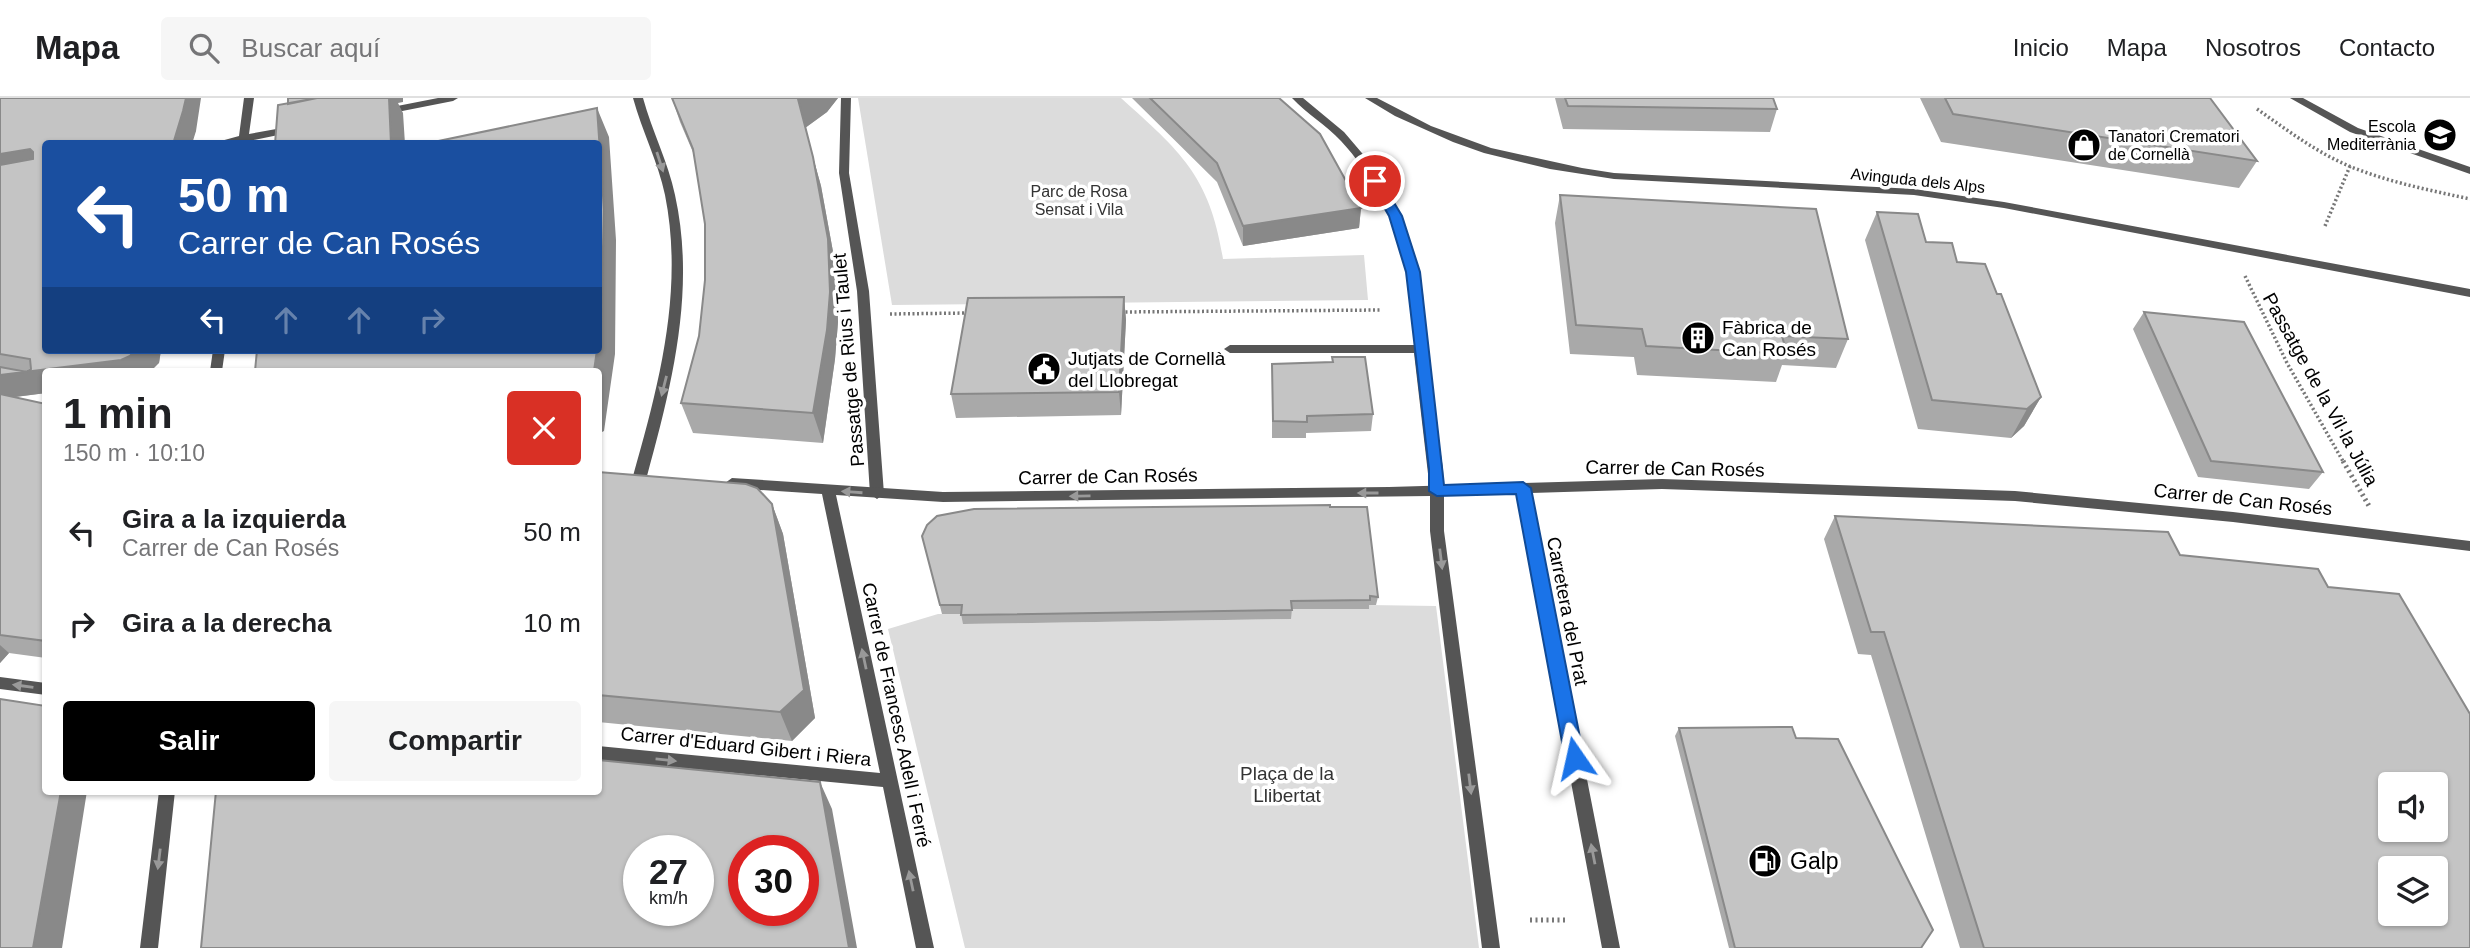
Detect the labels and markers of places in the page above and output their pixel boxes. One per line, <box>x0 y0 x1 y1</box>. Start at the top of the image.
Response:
school or university icon: Escola Mediterrània <box>2421 116 2459 154</box>
place label: Escola Mediterrània <box>2327 118 2416 153</box>
shop icon: Tanatori Crematori de Cornellà <box>2065 126 2103 164</box>
place label: Tanatori Crematori de Cornellà <box>2108 128 2240 163</box>
pin <box>1345 151 1405 211</box>
place label: Fàbrica de Can Rosés <box>1722 317 1816 360</box>
building icon: Fàbrica de Can Rosés <box>1679 319 1717 357</box>
place label: Jutjats de Cornellà del Llobregat <box>1068 348 1226 391</box>
public building icon: Jutjats de Cornellà del Llobregat <box>1025 350 1063 388</box>
fuel station icon: Galp <box>1746 842 1784 880</box>
place label: Galp <box>1790 848 1839 874</box>

